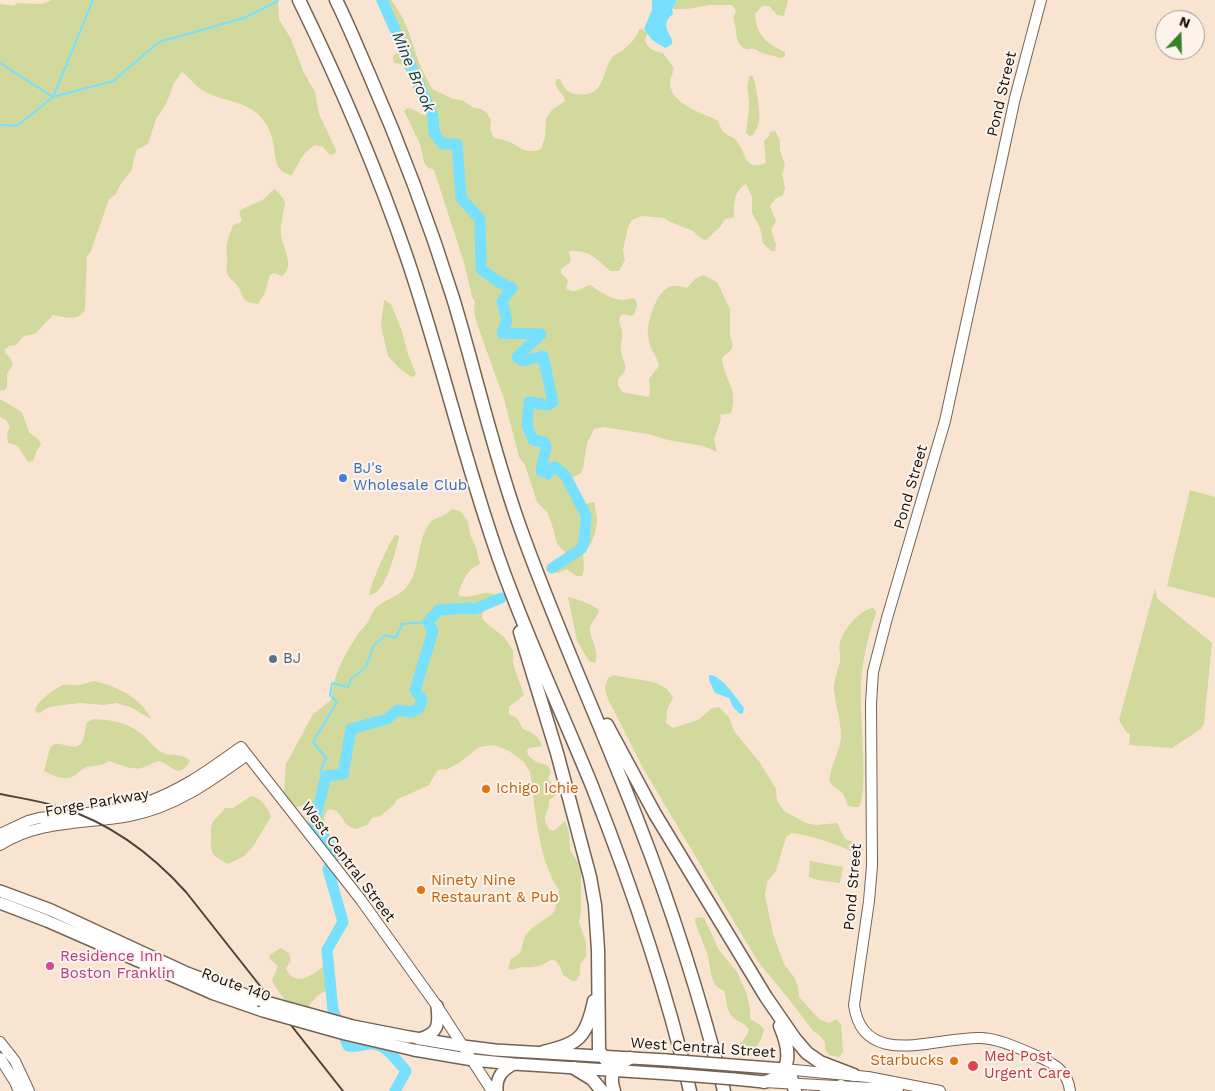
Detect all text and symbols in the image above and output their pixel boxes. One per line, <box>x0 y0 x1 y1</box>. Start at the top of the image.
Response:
north arrow <box>1155 10 1205 60</box>
text: N <box>1177 13 1193 31</box>
water label: Mine Brook <box>387 29 439 115</box>
street label: Pond Street <box>983 50 1021 138</box>
street label: Pond Street <box>890 443 932 531</box>
place label: BJ's Wholesale Club <box>353 460 467 495</box>
marker: BJ's Wholesale Club <box>337 472 349 484</box>
place label: BJ <box>283 650 301 668</box>
marker: BJ <box>267 653 279 665</box>
place label: Ichigo Ichie <box>496 780 579 798</box>
marker: Ichigo Ichie <box>480 783 492 795</box>
street label: Forge Parkway <box>44 785 150 821</box>
street label: West Central Street <box>297 798 399 926</box>
street label: Pond Street <box>840 843 866 931</box>
place label: Ninety Nine Restaurant & Pub <box>431 872 559 907</box>
marker: Ninety Nine Restaurant & Pub <box>415 884 427 896</box>
place label: Residence Inn Boston Franklin <box>60 948 175 983</box>
marker: Residence Inn Boston Franklin <box>44 960 56 972</box>
street label: Route 140 <box>199 964 273 1006</box>
street label: West Central Street <box>630 1034 776 1062</box>
place label: Med Post Urgent Care <box>984 1048 1071 1083</box>
place label: Starbucks <box>870 1052 944 1070</box>
marker: Starbucks <box>948 1055 960 1067</box>
marker: Med Post Urgent Care <box>966 1059 980 1073</box>

